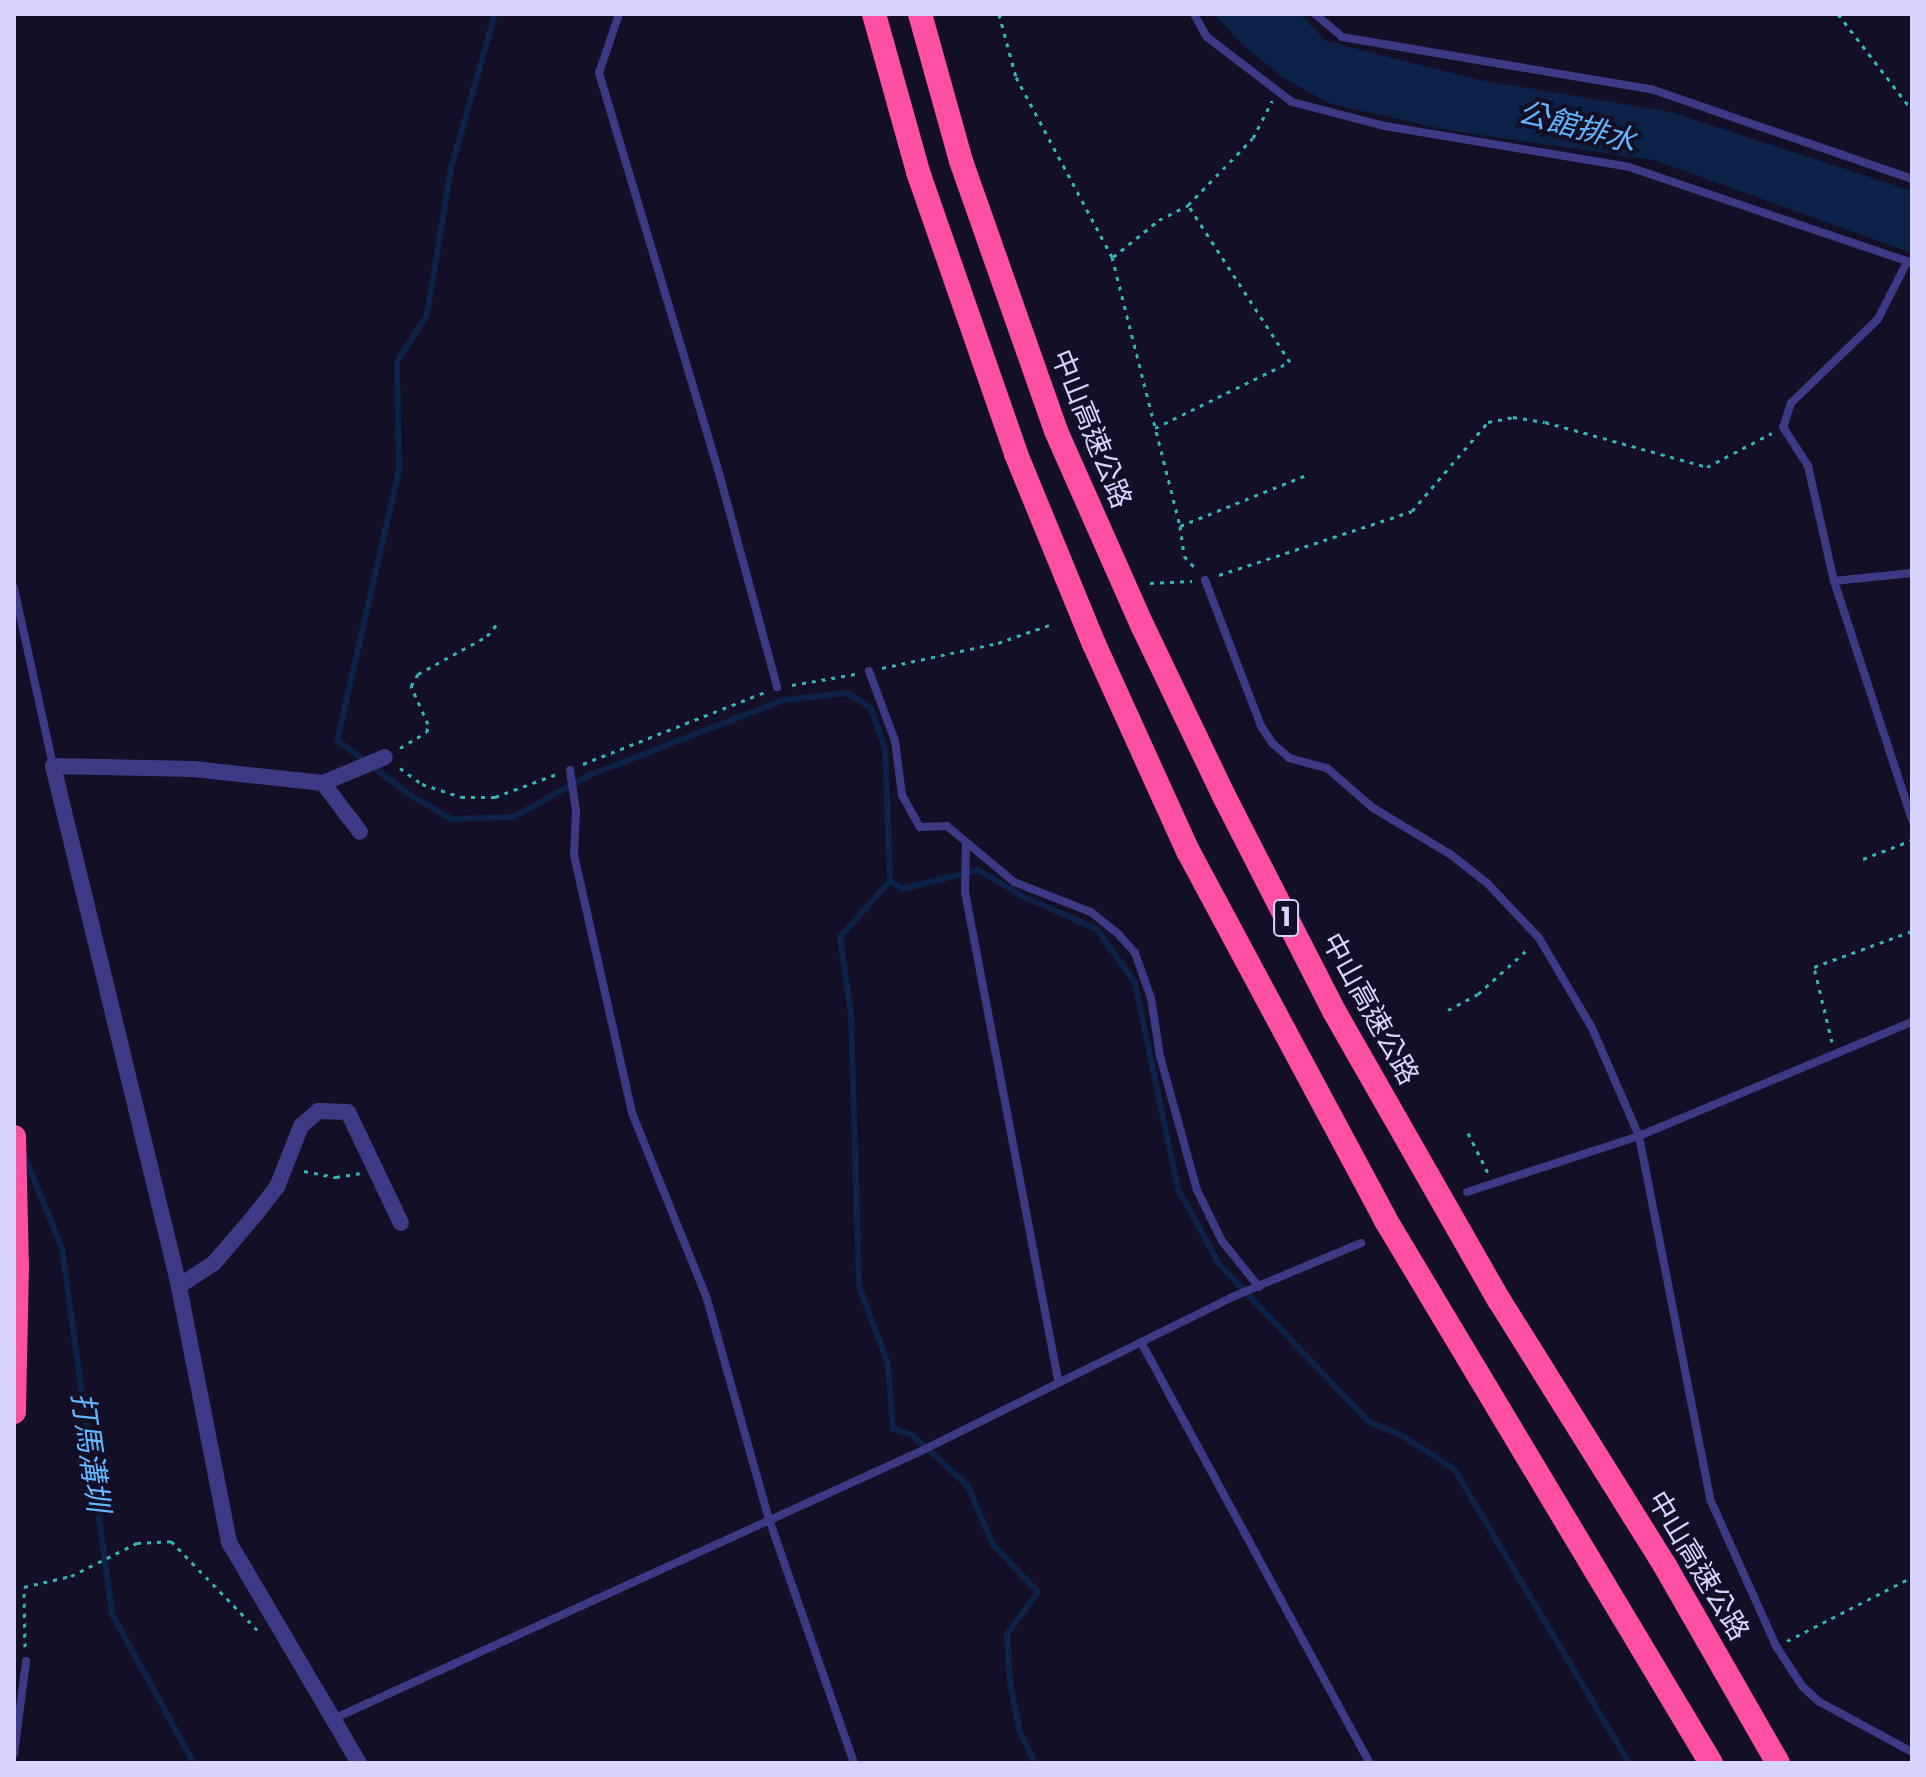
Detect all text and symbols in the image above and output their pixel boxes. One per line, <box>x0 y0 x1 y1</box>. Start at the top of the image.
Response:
water label: 公館排水 <box>1514 94 1640 160</box>
street label: 中山高速公路 <box>1044 345 1138 513</box>
road number: 1 <box>1272 896 1300 940</box>
street label: 中山高速公路 <box>1315 927 1425 1091</box>
water label: 打馬溝圳 <box>64 1390 116 1514</box>
street label: 中山高速公路 <box>1640 1485 1756 1647</box>

